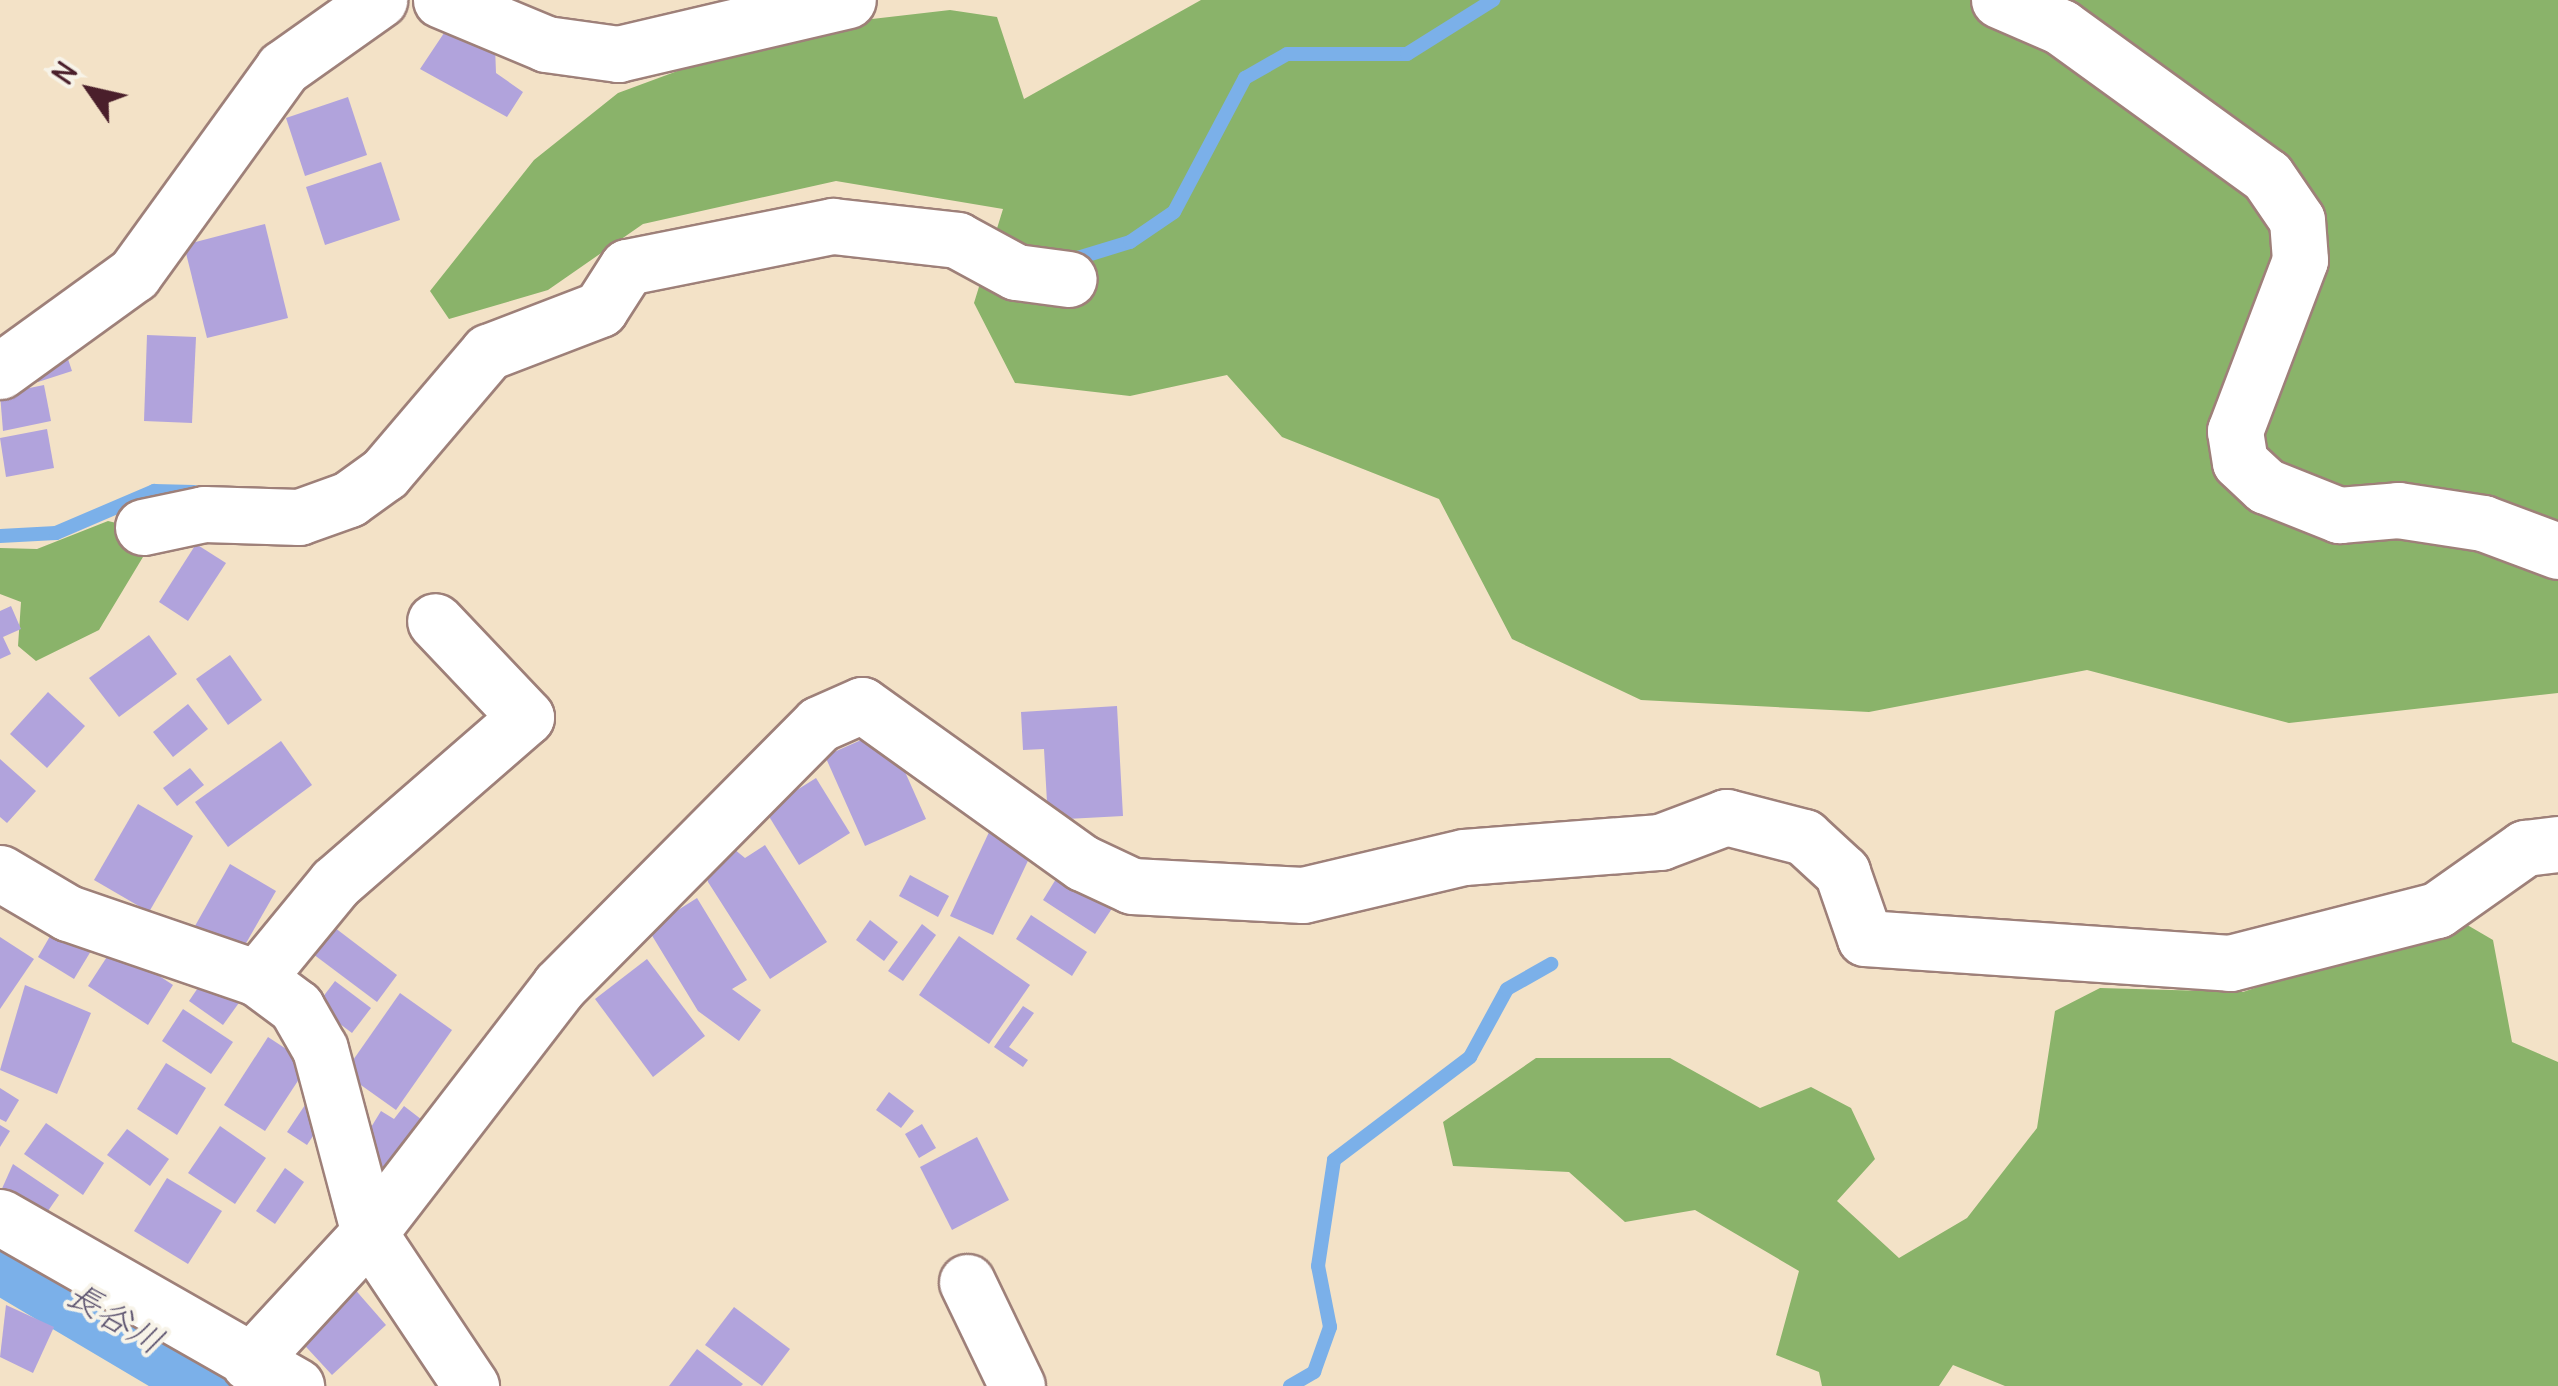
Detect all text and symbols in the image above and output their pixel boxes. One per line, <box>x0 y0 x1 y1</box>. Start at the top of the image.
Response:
north arrow <box>40 40 140 140</box>
text: N <box>45 55 85 91</box>
water label: 長谷川 <box>60 1272 172 1362</box>

